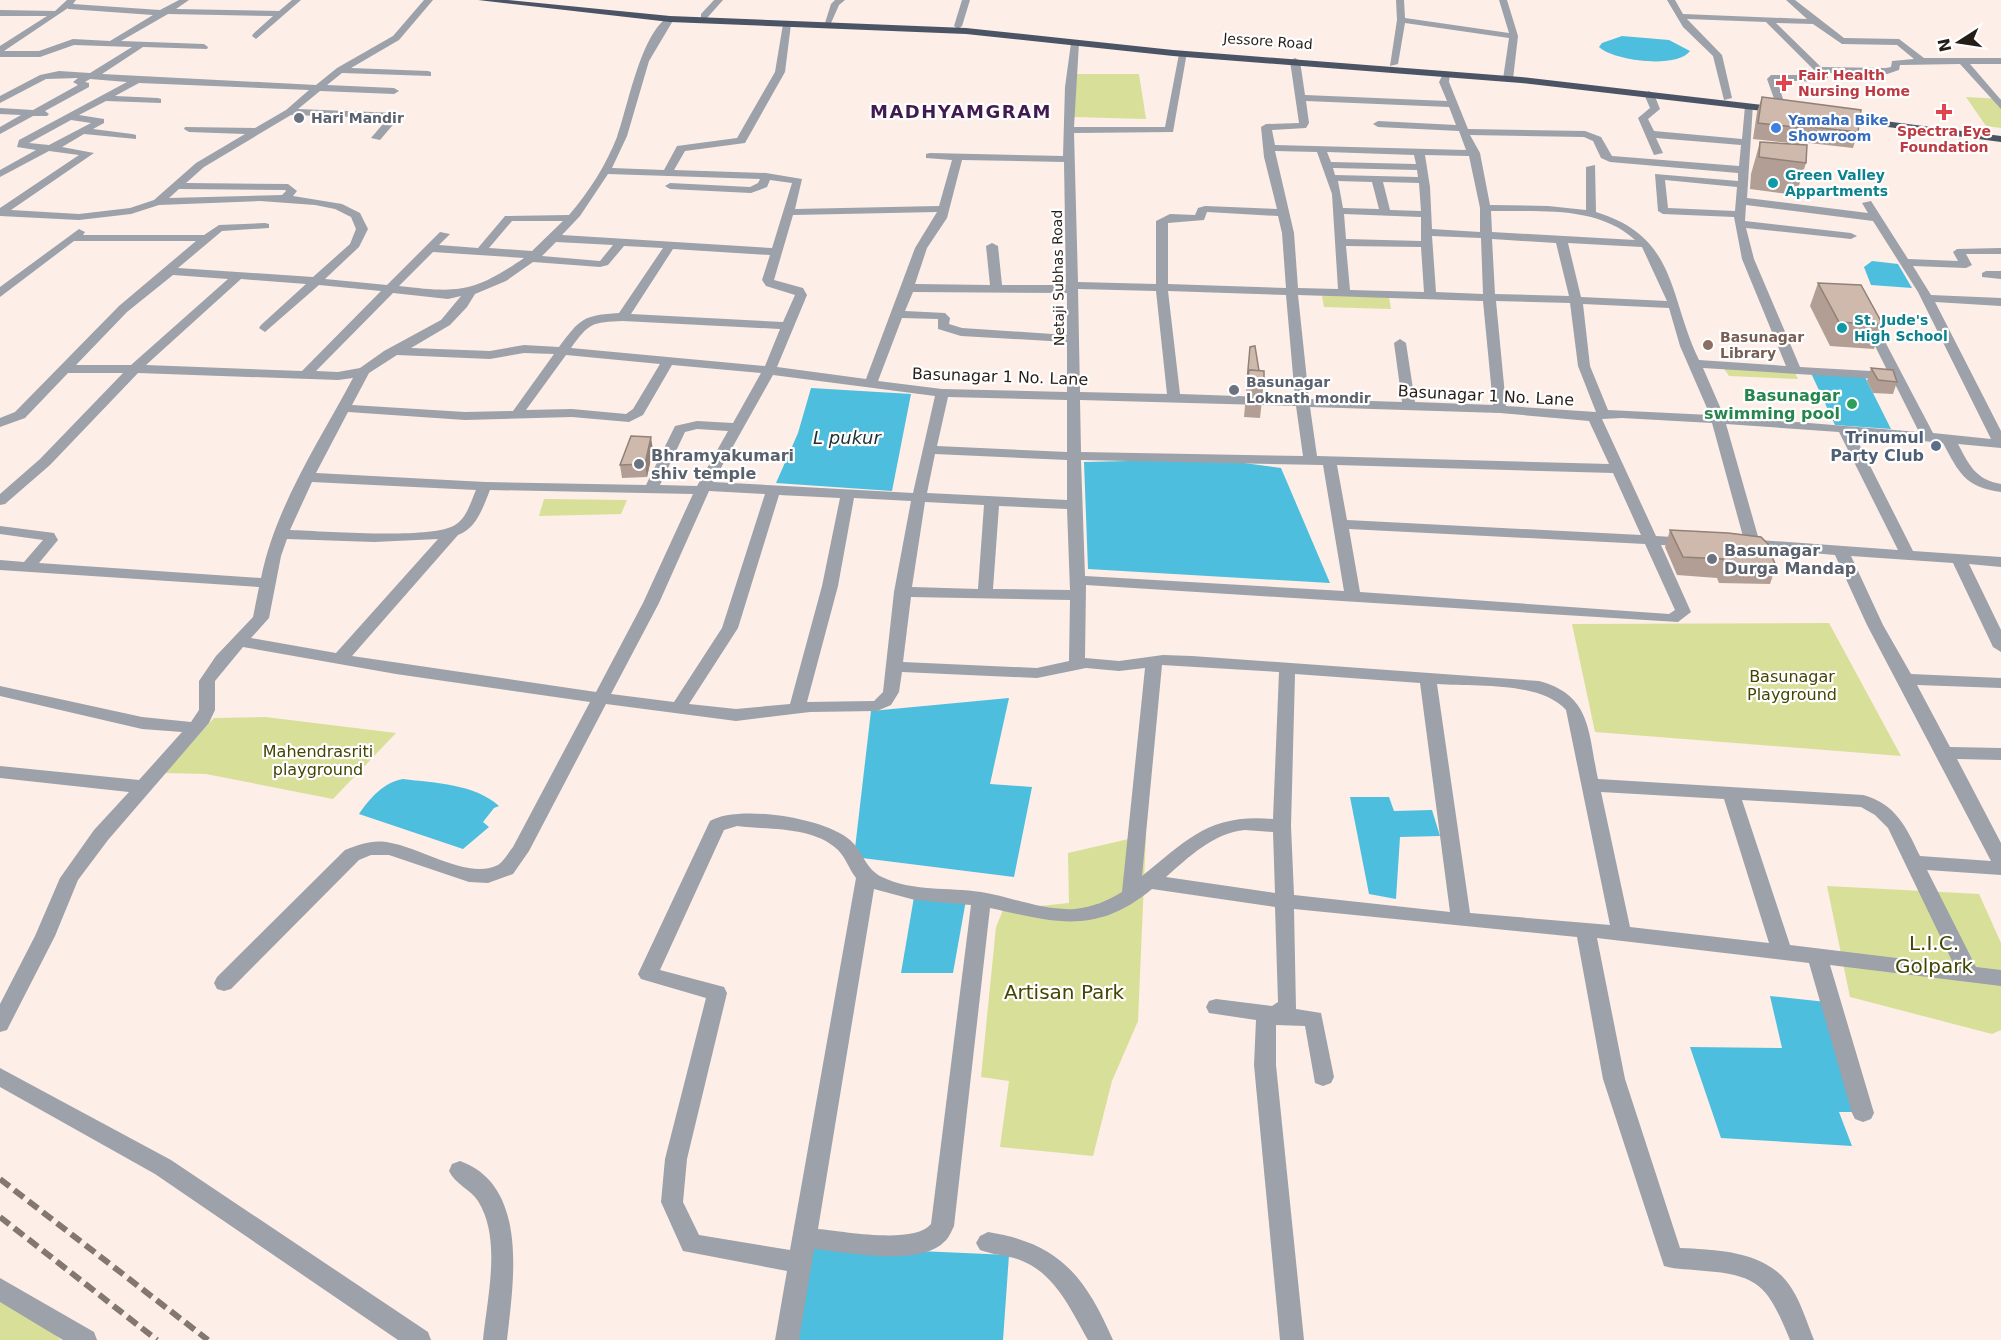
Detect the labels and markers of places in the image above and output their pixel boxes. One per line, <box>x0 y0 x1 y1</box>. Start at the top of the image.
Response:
place label: Fair Health Nursing Home <box>1798 67 1910 99</box>
marker: Fair Health Nursing Home <box>1775 74 1793 92</box>
marker: Spectra Eye Foundation <box>1935 103 1953 121</box>
place label: Hari Mandir <box>311 110 404 126</box>
marker: Hari Mandir <box>292 111 306 125</box>
place label: Yamaha Bike Showroom <box>1787 112 1889 144</box>
marker: Yamaha Bike Showroom <box>1769 121 1783 135</box>
place label: Spectra Eye Foundation <box>1897 123 1991 155</box>
place label: Green Valley Appartments <box>1785 167 1888 199</box>
marker: Green Valley Appartments <box>1766 176 1780 190</box>
place label: St. Jude's High School <box>1854 312 1948 344</box>
marker: St. Jude's High School <box>1835 321 1849 335</box>
place label: Basunagar Library <box>1720 329 1804 361</box>
marker: Basunagar Library <box>1701 338 1715 352</box>
place label: Basunagar Loknath mondir <box>1246 374 1371 406</box>
marker: Basunagar Loknath mondir <box>1227 383 1241 397</box>
place label: Basunagar swimming pool <box>1704 386 1840 423</box>
marker: Basunagar swimming pool <box>1845 397 1859 411</box>
place label: Trinumul Party Club <box>1830 428 1924 465</box>
marker: Trinumul Party Club <box>1929 439 1943 453</box>
place label: Bhramyakumari shiv temple <box>651 446 794 483</box>
marker: Bhramyakumari shiv temple <box>632 457 646 471</box>
place label: Basunagar Durga Mandap <box>1724 541 1856 578</box>
marker: Basunagar Durga Mandap <box>1705 552 1719 566</box>

